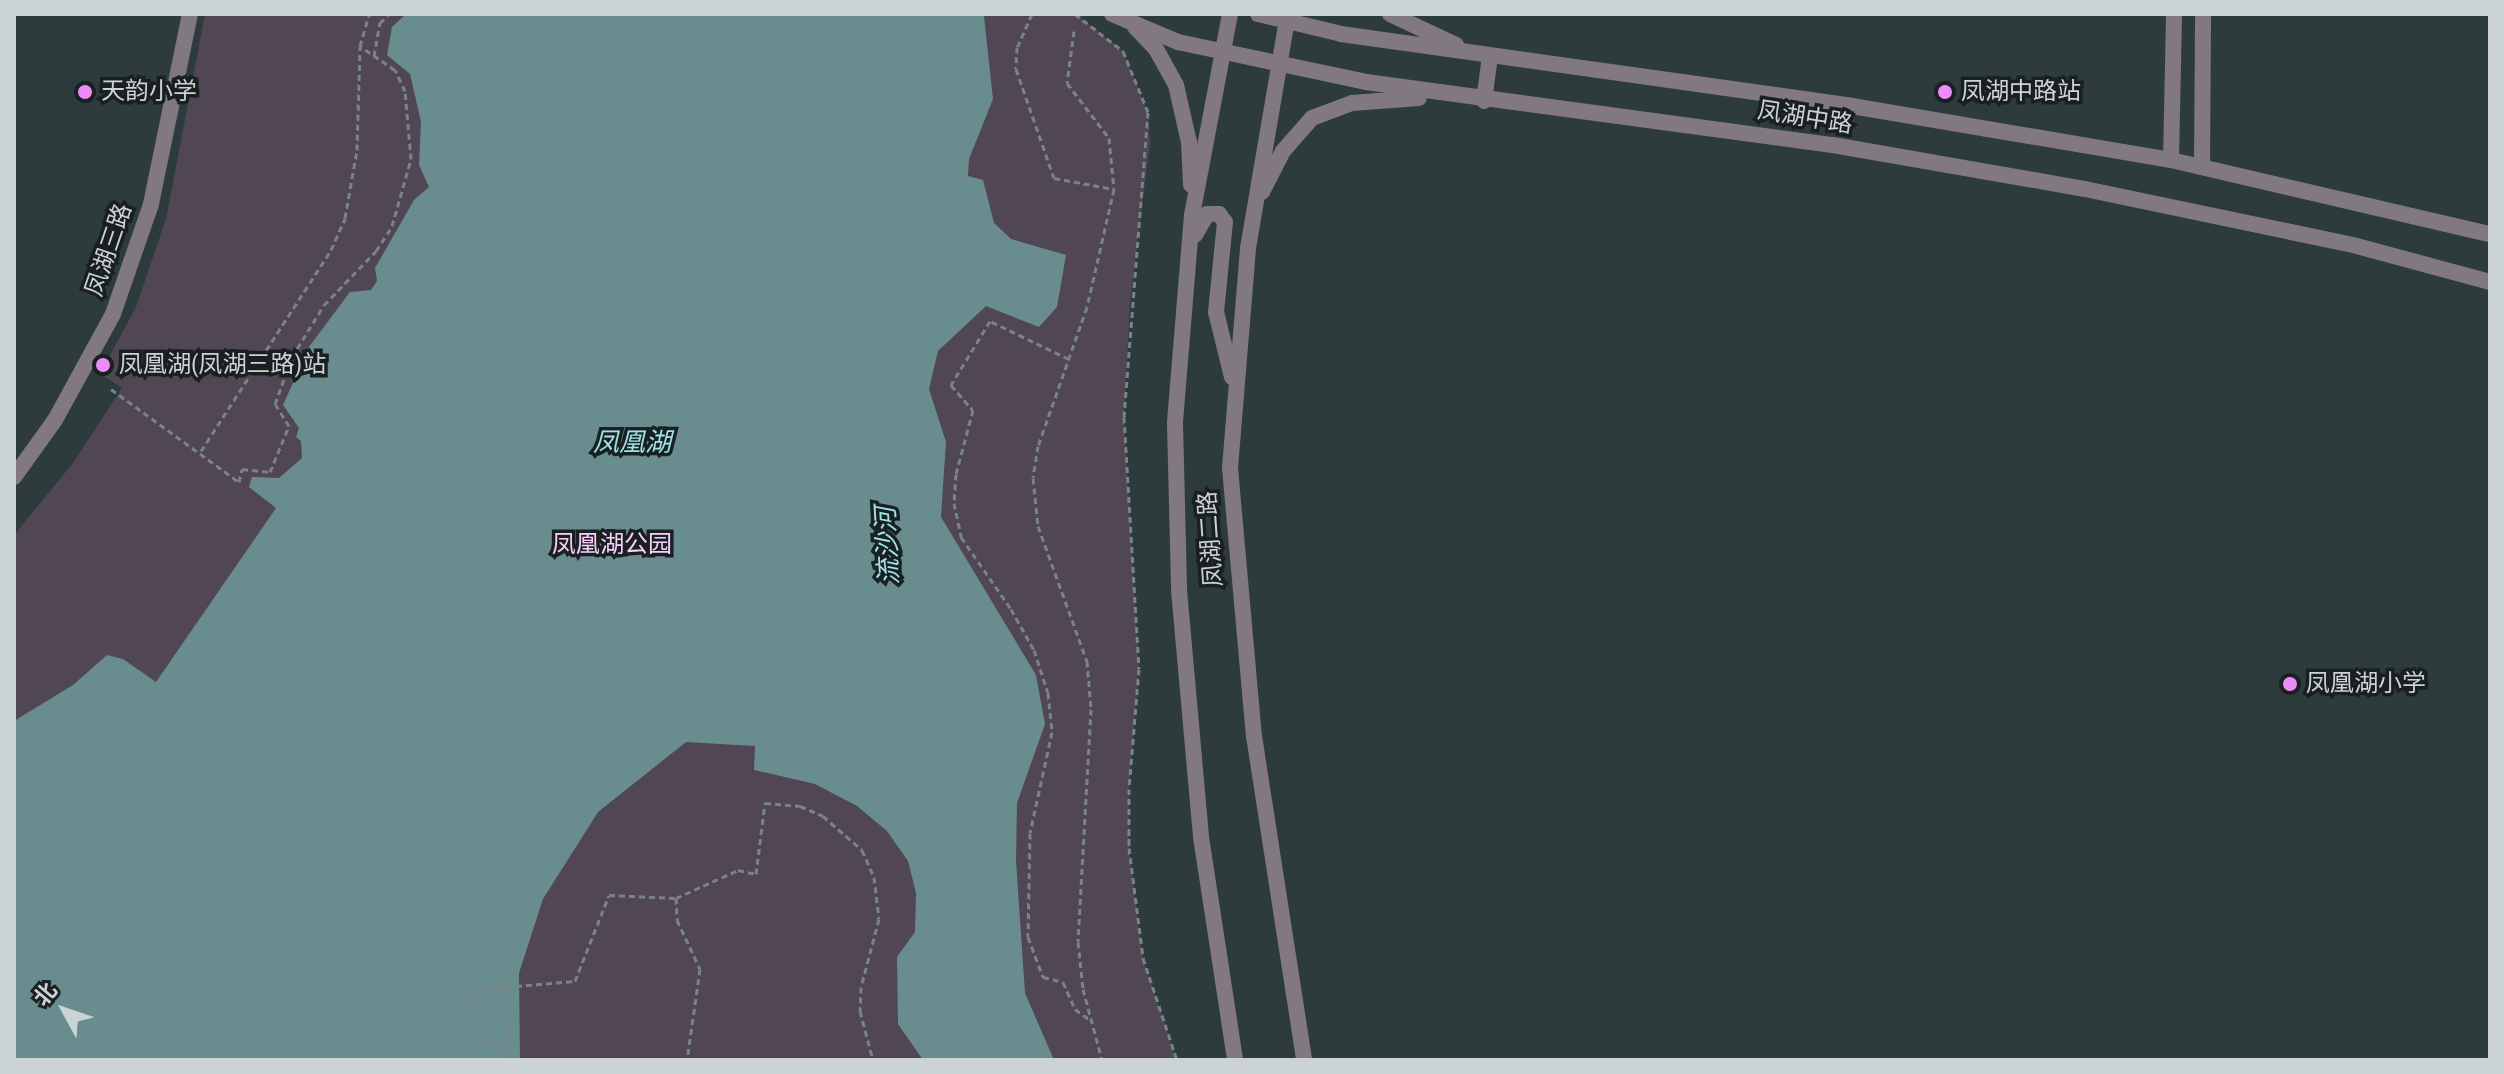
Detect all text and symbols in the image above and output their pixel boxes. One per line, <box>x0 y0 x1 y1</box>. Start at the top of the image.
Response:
place label: 天韵小学 <box>101 78 197 106</box>
place label: 凤湖中路站 <box>1961 78 2081 106</box>
marker: 天韵小学 <box>76 83 94 101</box>
marker: 凤湖中路站 <box>1936 83 1954 101</box>
street label: 凤湖中路 <box>1755 96 1855 140</box>
street label: 凤湖三路 <box>80 200 138 300</box>
place label: 凤凰湖(凤湖三路)站 <box>119 351 326 379</box>
marker: 凤凰湖(凤湖三路)站 <box>94 356 112 374</box>
water label: 凤凰湖 <box>593 427 671 459</box>
street label: 凤湖二路 <box>1193 490 1229 588</box>
water label: 流沙河 <box>870 506 906 586</box>
park label: 凤凰湖公园 <box>552 531 672 559</box>
place label: 凤凰湖小学 <box>2306 670 2426 698</box>
marker: 凤凰湖小学 <box>2281 675 2299 693</box>
north arrow <box>24 970 104 1050</box>
text: 北 <box>29 978 62 1011</box>

